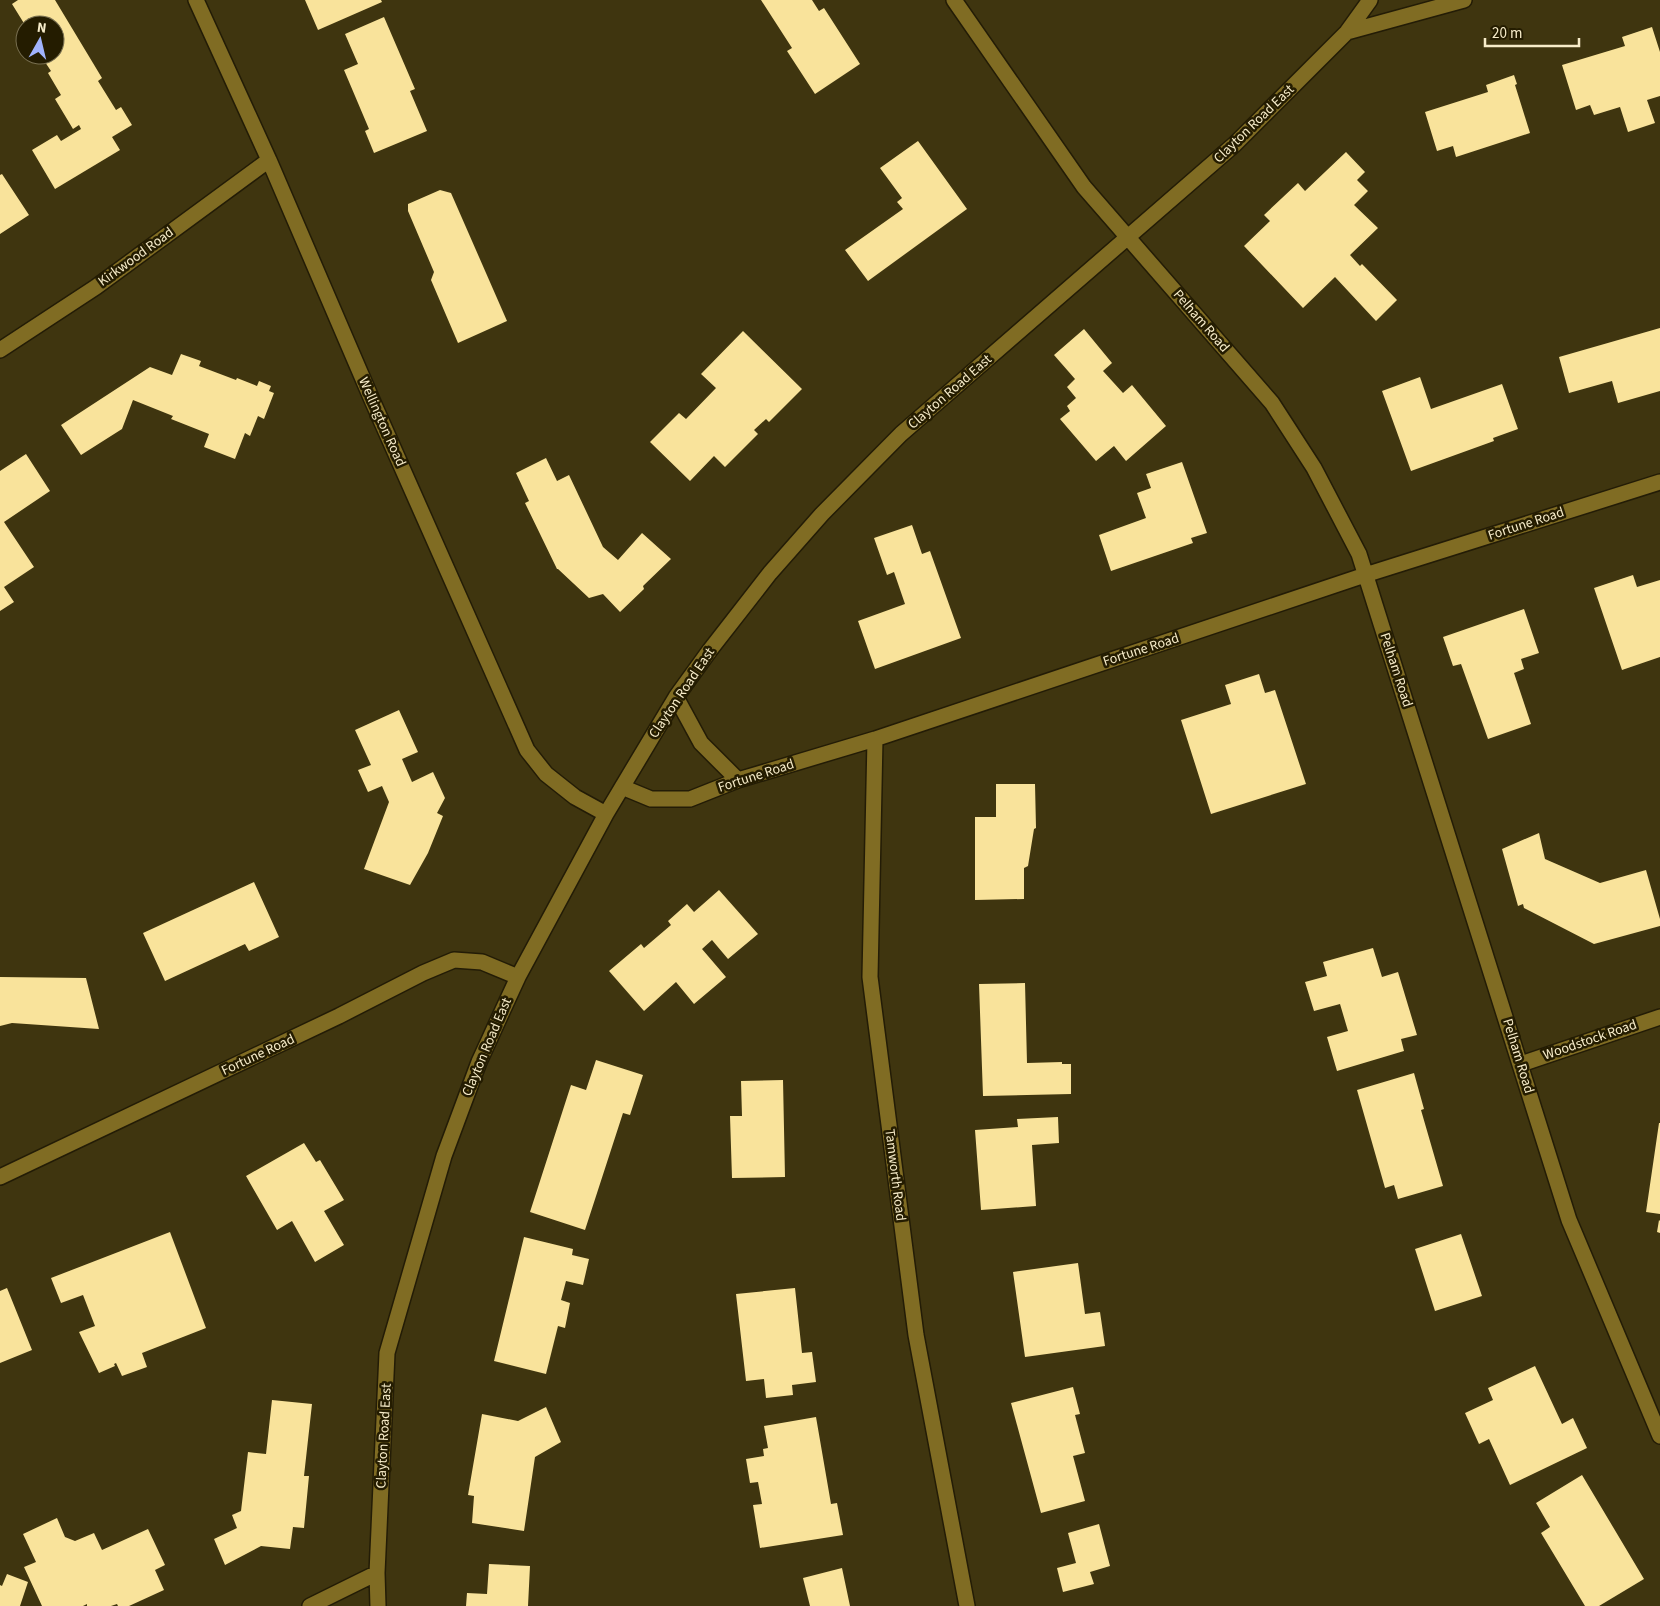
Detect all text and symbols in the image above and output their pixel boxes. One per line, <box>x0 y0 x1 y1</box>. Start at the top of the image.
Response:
north arrow <box>15 15 65 65</box>
scale bar <box>1485 15 1579 47</box>
text: N <box>36 18 48 39</box>
text: 20 m <box>1492 23 1522 44</box>
street label: Clayton Road East <box>1209 80 1299 168</box>
street label: Kirkwood Road <box>94 223 178 291</box>
street label: Pelham Road <box>1168 285 1234 357</box>
street label: Clayton Road East <box>904 350 997 434</box>
street label: Wellington Road <box>353 374 411 470</box>
street label: Fortune Road <box>1485 502 1567 546</box>
street label: Fortune Road <box>1100 628 1182 672</box>
street label: Pelham Road <box>1375 630 1417 710</box>
street label: Clayton Road East <box>644 644 720 742</box>
street label: Fortune Road <box>715 754 797 798</box>
street label: Clayton Road East <box>457 994 517 1099</box>
street label: Woodstock Road <box>1540 1015 1640 1065</box>
street label: Pelham Road <box>1497 1016 1539 1096</box>
street label: Fortune Road <box>218 1029 298 1081</box>
street label: Tamworth Road <box>879 1128 911 1222</box>
street label: Clayton Road East <box>371 1383 397 1489</box>

